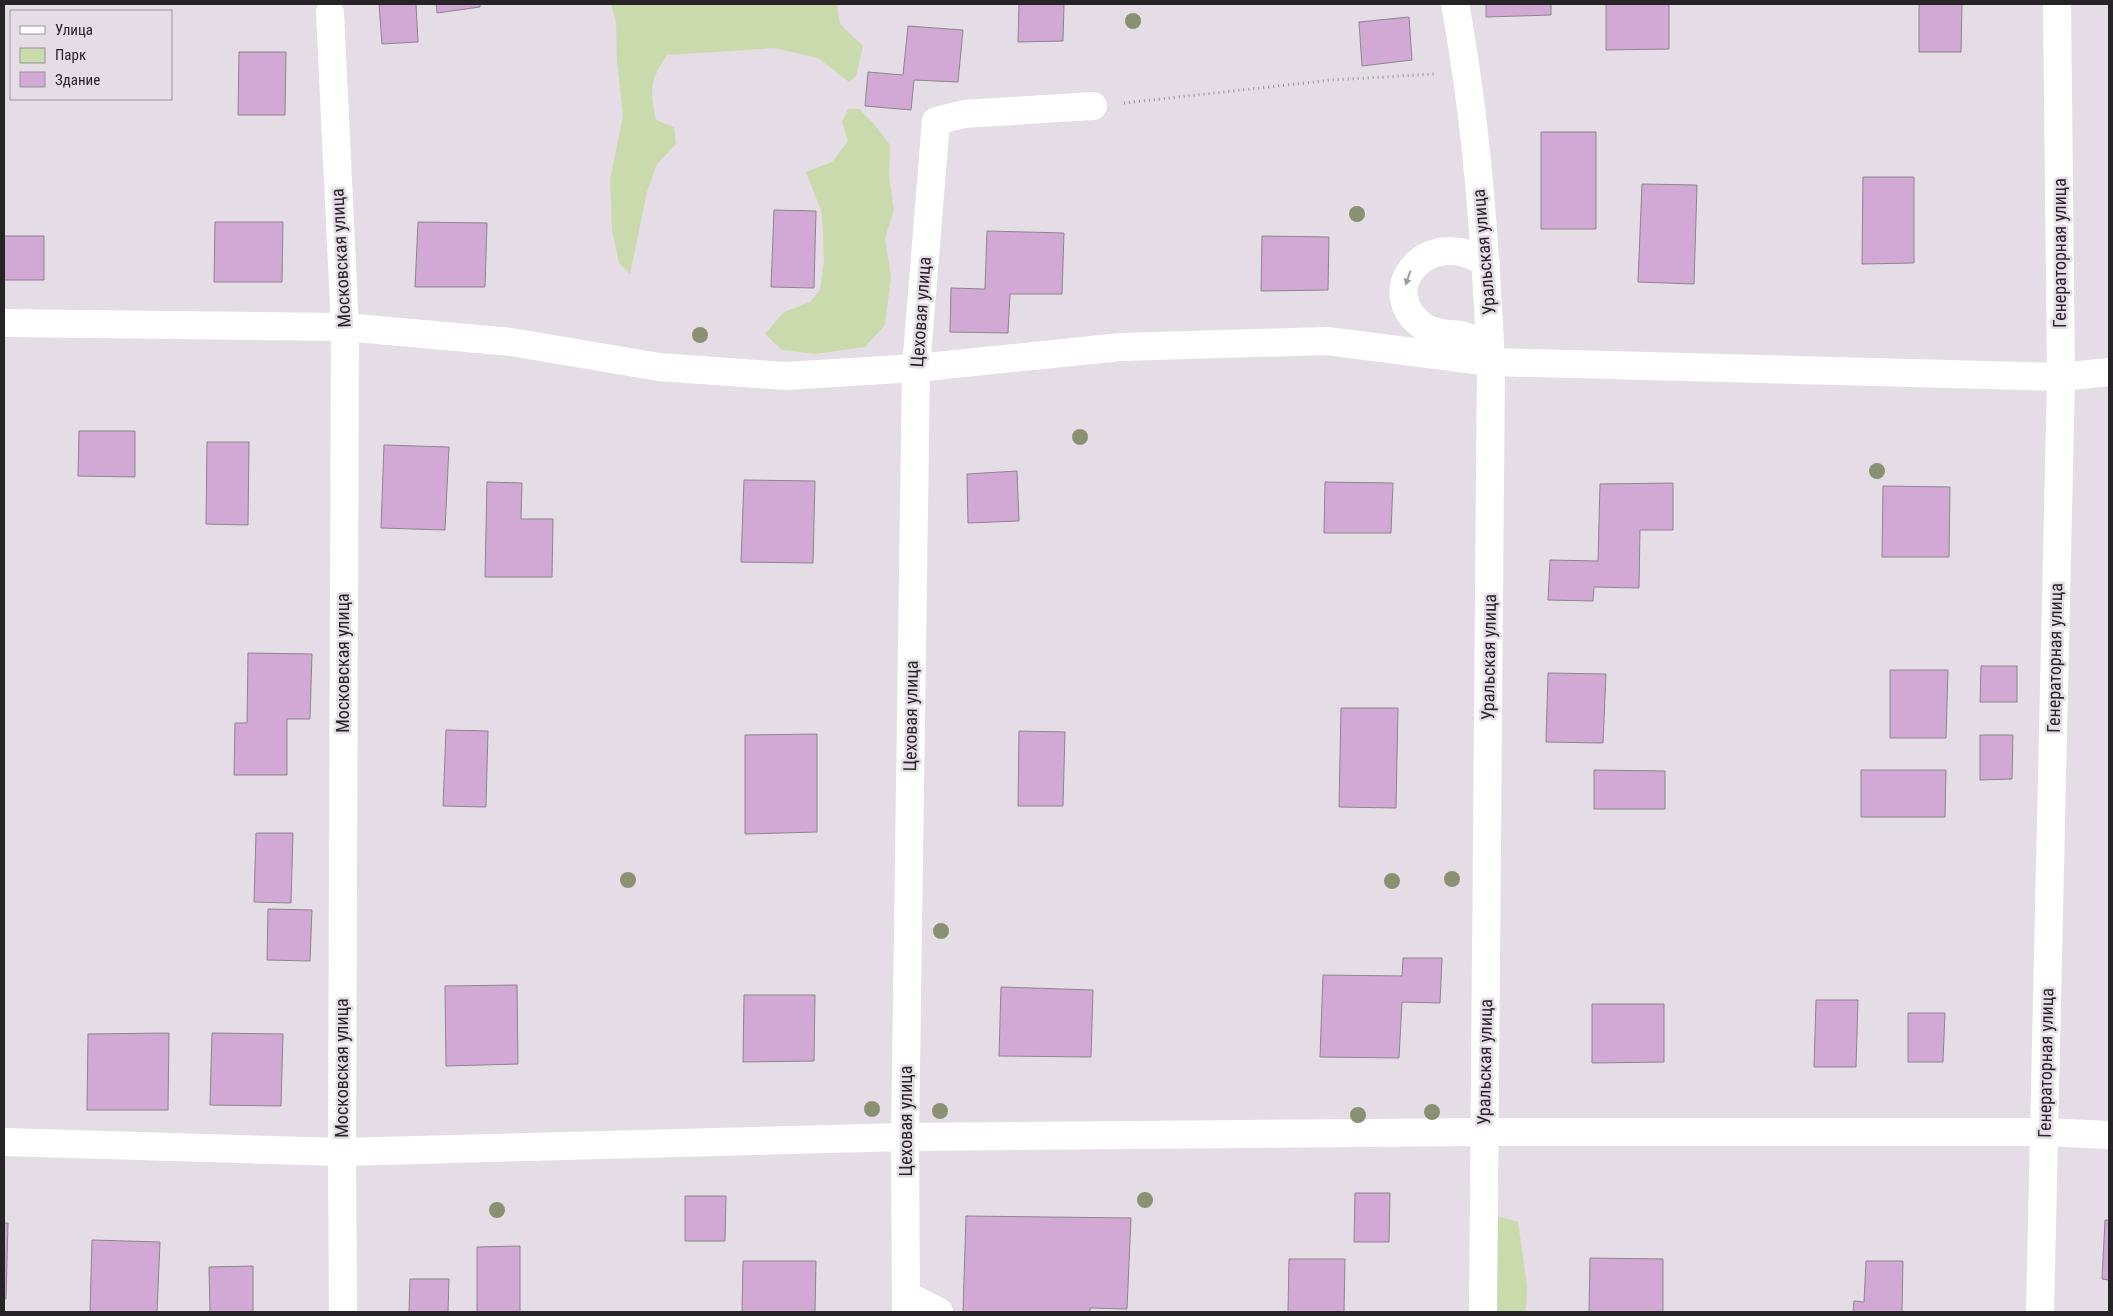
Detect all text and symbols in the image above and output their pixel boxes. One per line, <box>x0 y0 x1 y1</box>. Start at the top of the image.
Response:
legend <box>10 10 172 100</box>
text: Улица <box>55 21 93 39</box>
text: Парк <box>55 46 86 64</box>
text: Здание <box>55 71 100 89</box>
street label: Генераторная улица <box>2049 178 2070 328</box>
street label: Московская улица <box>326 188 355 328</box>
street label: Уральская улица <box>1468 188 1499 316</box>
street label: Цеховая улица <box>906 256 935 368</box>
one-way arrow <box>1404 271 1412 286</box>
street label: Генераторная улица <box>2043 583 2066 733</box>
street label: Московская улица <box>332 593 353 733</box>
street label: Уральская улица <box>1477 594 1500 720</box>
street label: Цеховая улица <box>899 660 922 772</box>
street label: Генераторная улица <box>2034 988 2057 1138</box>
street label: Московская улица <box>331 998 352 1138</box>
street label: Уральская улица <box>1473 999 1496 1125</box>
street label: Цеховая улица <box>895 1066 916 1176</box>

